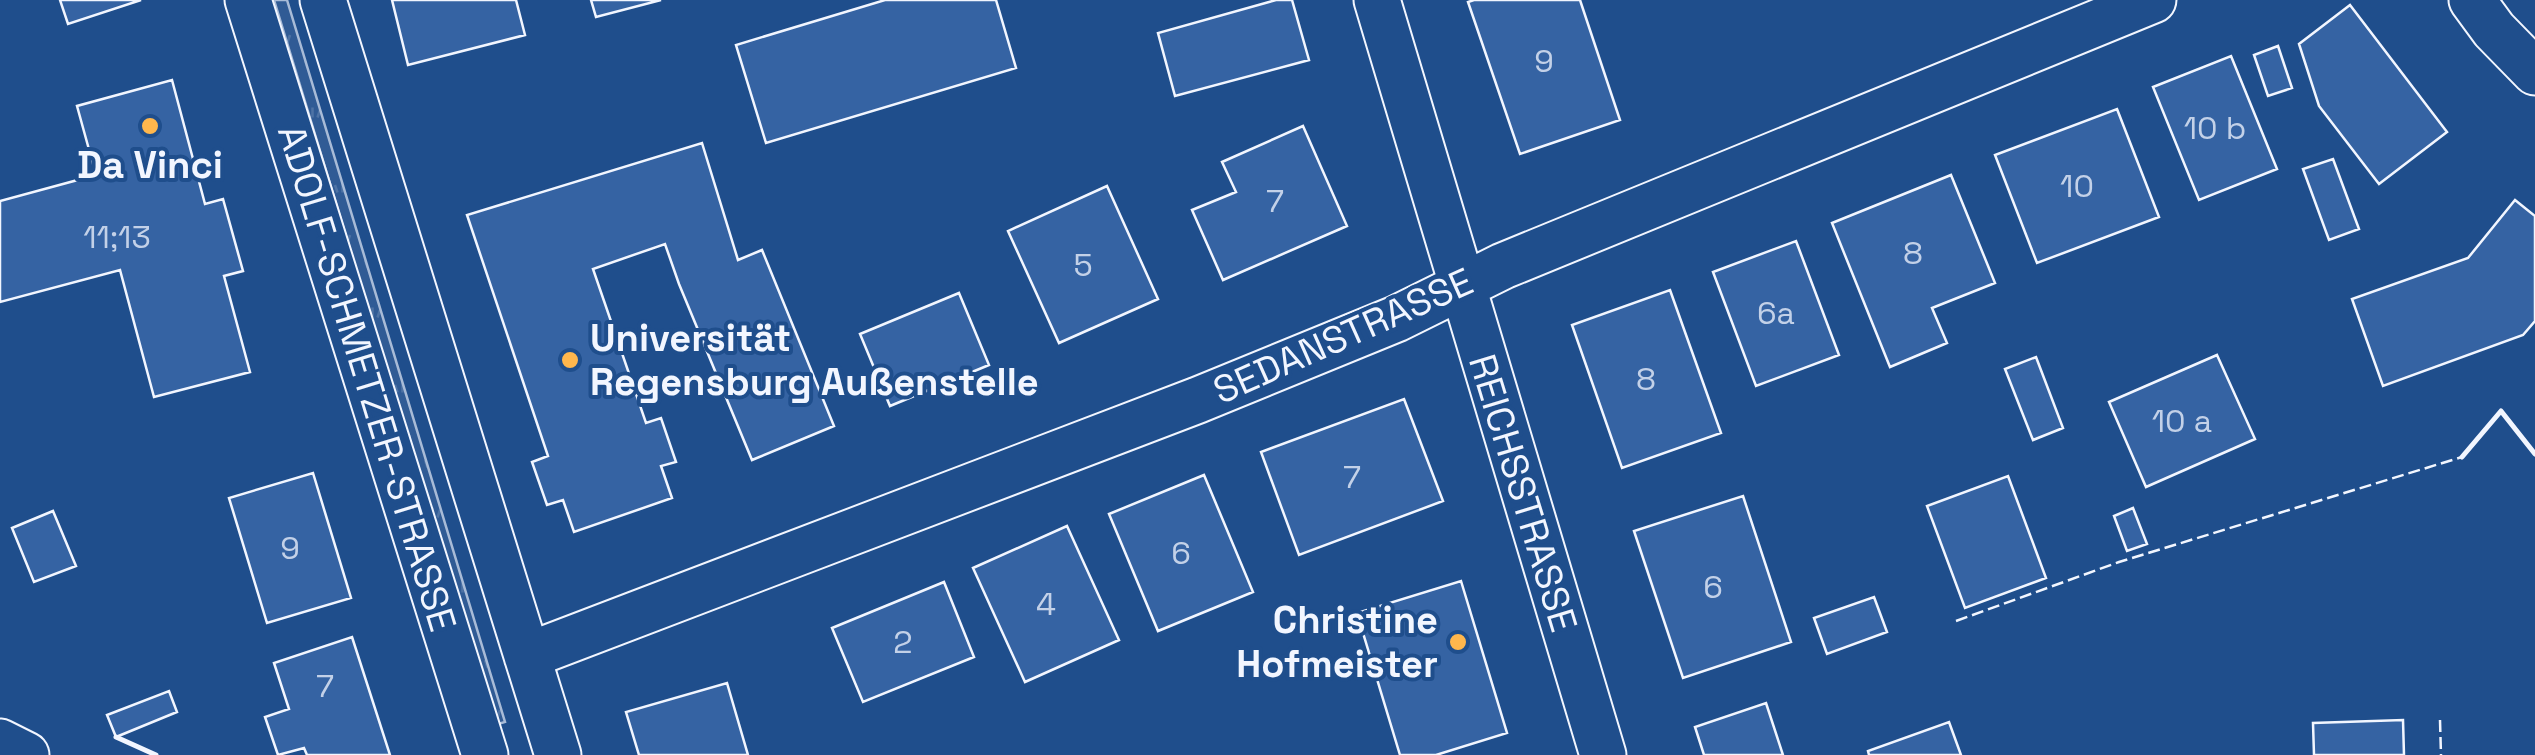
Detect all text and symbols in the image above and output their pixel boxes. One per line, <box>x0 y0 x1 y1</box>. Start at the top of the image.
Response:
house number: 9 <box>1534 41 1554 81</box>
house number: 10 b <box>2184 108 2246 148</box>
marker: Da Vinci <box>139 115 161 137</box>
street label: ADOLF-SCHMETZER-STRASSE <box>267 119 467 637</box>
place label: Da Vinci <box>77 141 223 189</box>
house number: 10 <box>2060 166 2094 206</box>
house number: 7 <box>1266 181 1284 221</box>
house number: 11;13 <box>83 217 151 257</box>
house number: 8 <box>1903 233 1923 273</box>
house number: 5 <box>1073 245 1093 285</box>
street label: SEDANSTRASSE <box>1206 257 1480 415</box>
house number: 6a <box>1757 293 1795 333</box>
place label: Universität Regensburg Außenstelle <box>590 314 1039 406</box>
street label: REICHSSTRASSE <box>1458 348 1588 638</box>
marker: Universität Regensburg Außenstelle <box>559 349 581 371</box>
house number: 8 <box>1636 359 1656 399</box>
house number: 10 a <box>2152 401 2212 441</box>
house number: 7 <box>1343 457 1361 497</box>
house number: 9 <box>280 528 300 568</box>
house number: 6 <box>1171 533 1191 573</box>
house number: 6 <box>1703 567 1723 607</box>
house number: 4 <box>1036 584 1056 624</box>
place label: Christine Hofmeister <box>1236 596 1438 688</box>
house number: 2 <box>893 622 913 662</box>
marker: Christine Hofmeister <box>1447 631 1469 653</box>
house number: 7 <box>316 666 334 706</box>

